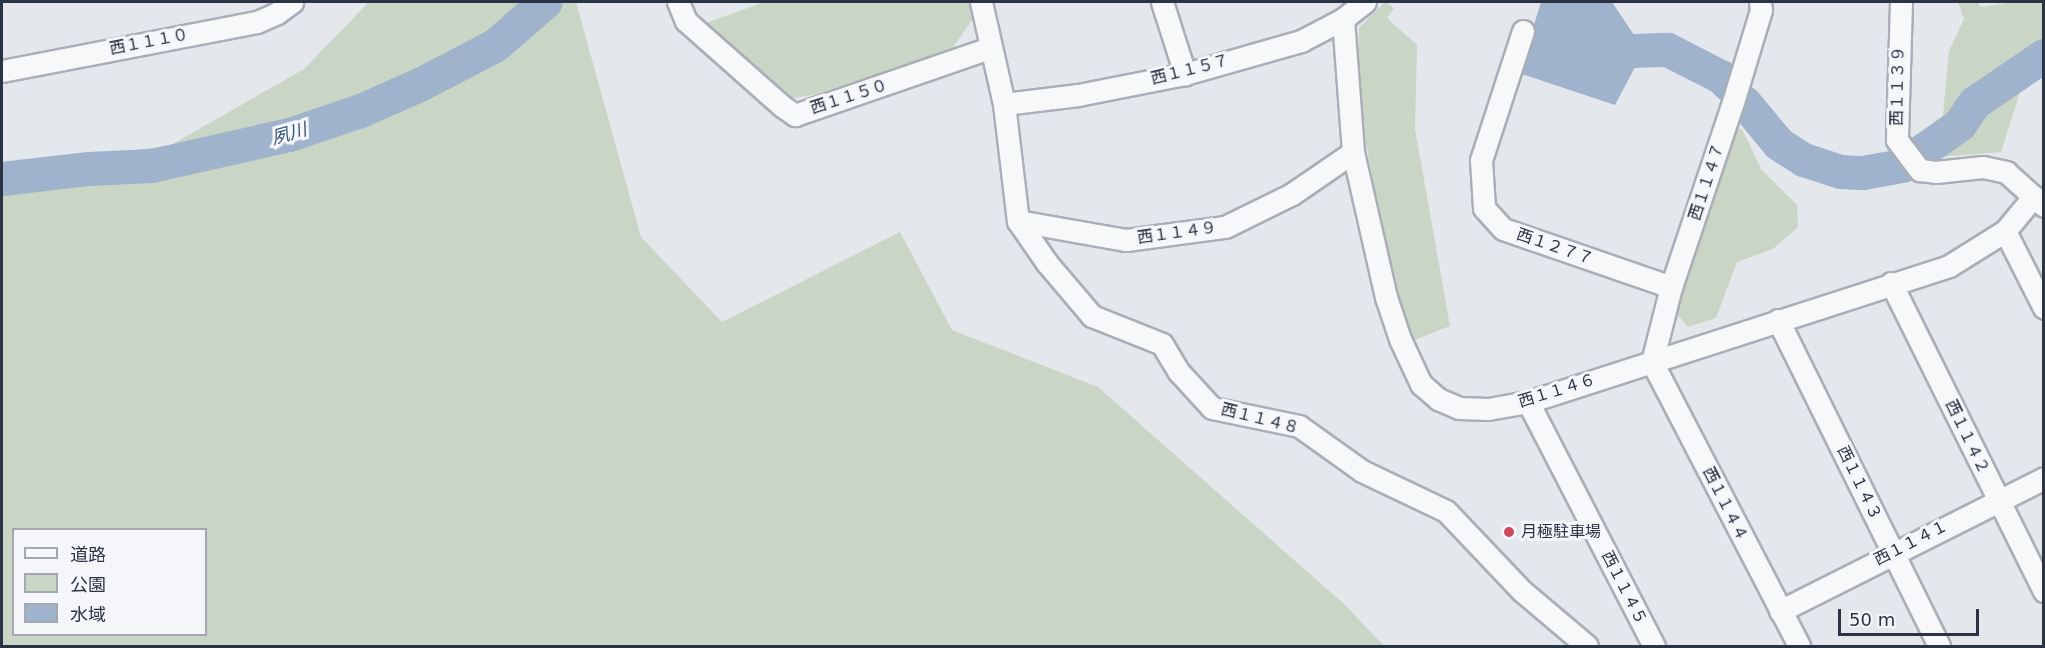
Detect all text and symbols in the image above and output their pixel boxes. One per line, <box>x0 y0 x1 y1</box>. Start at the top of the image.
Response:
street label: 西１１１０ <box>108 25 190 59</box>
street label: 西１１３９ <box>1888 46 1908 126</box>
street label: 西１１５７ <box>1149 51 1231 89</box>
street label: 西１１５０ <box>808 76 890 118</box>
water label: 夙川 <box>269 119 309 149</box>
street label: 西１１４７ <box>1686 141 1728 223</box>
street label: 西１１４９ <box>1136 218 1218 248</box>
street label: 西１２７７ <box>1514 225 1596 269</box>
street label: 西１１４６ <box>1516 370 1598 412</box>
street label: 西１１４２ <box>1941 397 1993 477</box>
street label: 西１１４８ <box>1219 400 1301 438</box>
street label: 西１１４３ <box>1833 443 1885 523</box>
street label: 西１１４４ <box>1698 464 1752 544</box>
street label: 西１１４１ <box>1871 516 1951 570</box>
place label: 月極駐車場 <box>1521 522 1601 542</box>
marker: 月極駐車場 <box>1502 525 1516 539</box>
legend <box>12 528 207 636</box>
text: 道路 <box>70 544 106 565</box>
street label: 西１１４５ <box>1597 548 1651 628</box>
text: 公園 <box>70 574 106 595</box>
scale bar <box>1841 597 1982 635</box>
text: 水域 <box>70 604 106 625</box>
text: 50 m <box>1849 609 1895 630</box>

